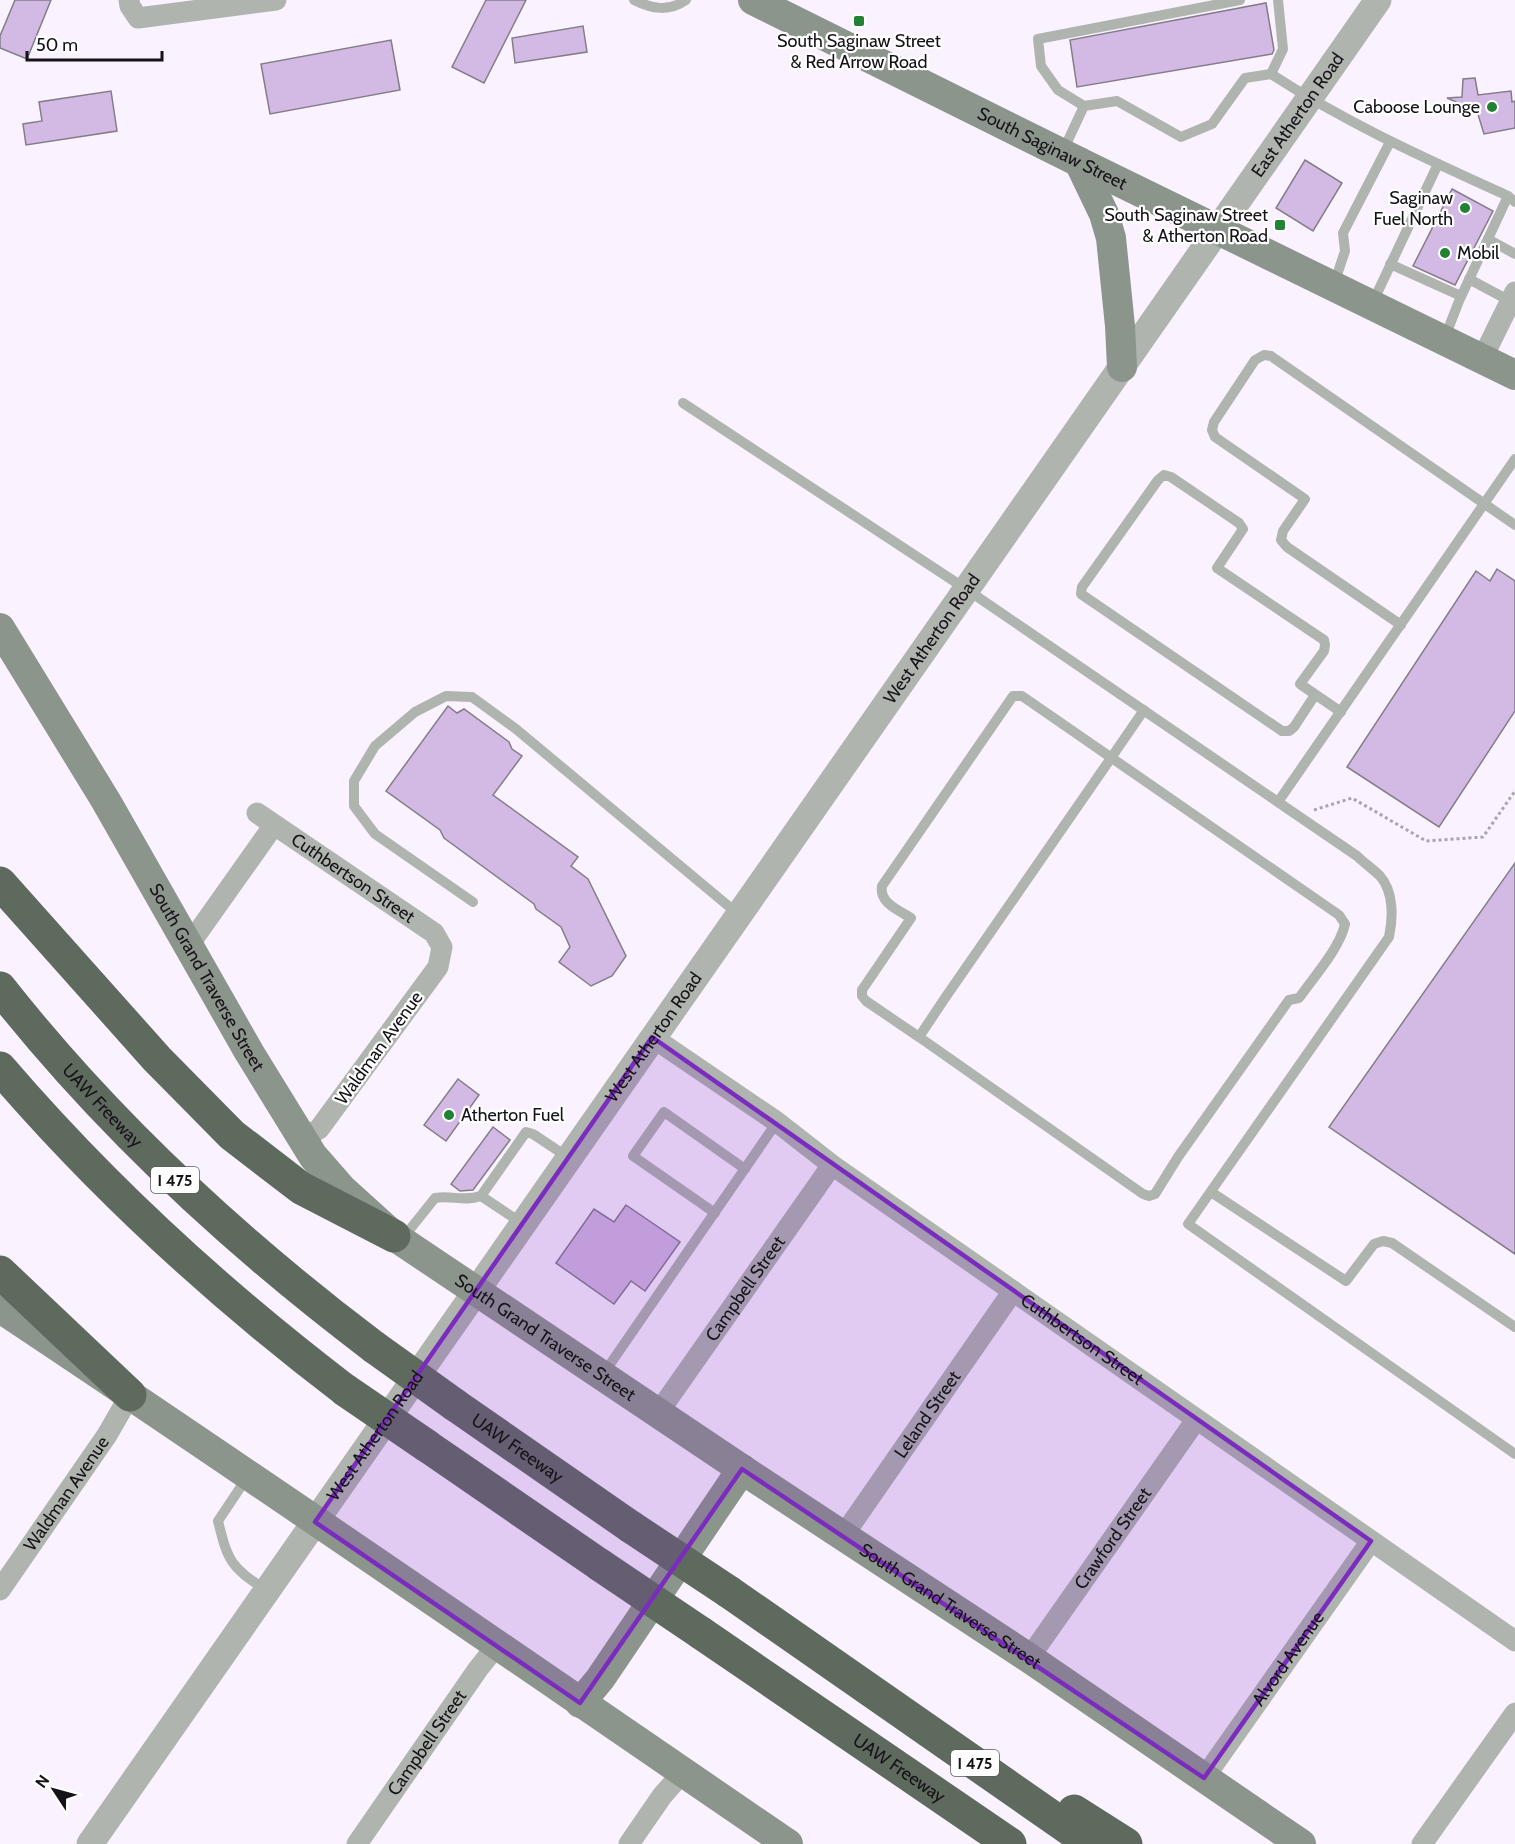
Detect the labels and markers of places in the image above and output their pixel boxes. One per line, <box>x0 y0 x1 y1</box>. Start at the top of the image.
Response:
marker: South Saginaw Street & Red Arrow Road <box>852 14 866 28</box>
place label: South Saginaw Street & Red Arrow Road <box>777 30 941 73</box>
place label: Caboose Lounge <box>1353 96 1480 118</box>
marker: Caboose Lounge <box>1485 100 1499 114</box>
place label: Saginaw Fuel North <box>1374 187 1453 230</box>
marker: Saginaw Fuel North <box>1458 201 1472 215</box>
place label: South Saginaw Street & Atherton Road <box>1104 204 1268 247</box>
marker: South Saginaw Street & Atherton Road <box>1273 218 1287 232</box>
place label: Mobil <box>1457 242 1500 264</box>
marker: Mobil <box>1438 246 1452 260</box>
place label: Atherton Fuel <box>461 1104 565 1126</box>
marker: Atherton Fuel <box>442 1108 456 1122</box>

